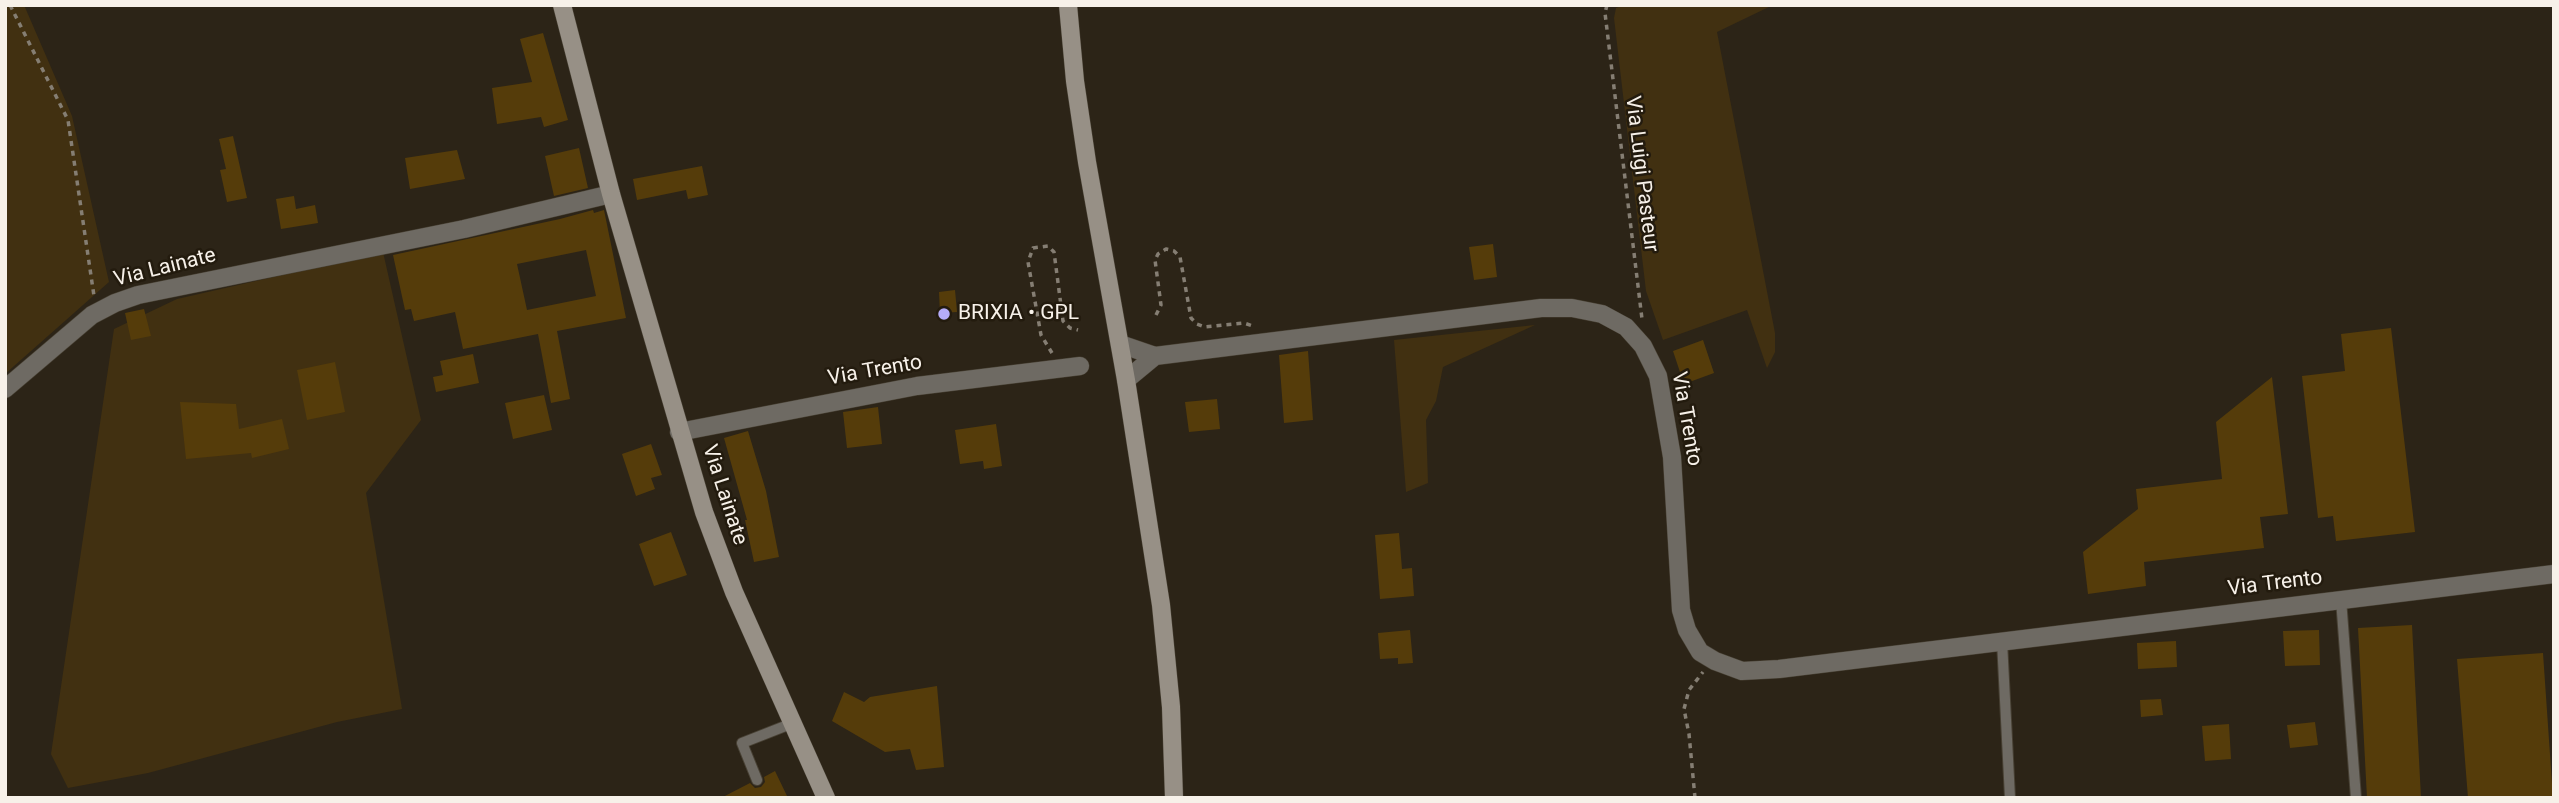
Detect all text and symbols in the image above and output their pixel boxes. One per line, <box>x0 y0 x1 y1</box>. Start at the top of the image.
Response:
street label: Via Luigi Pasteur <box>1619 95 1663 253</box>
street label: Via Lainate <box>112 243 218 293</box>
place label: BRIXIA • GPL <box>958 301 1079 327</box>
marker: BRIXIA • GPL <box>936 306 952 322</box>
street label: Via Trento <box>826 350 924 392</box>
street label: Via Trento <box>1665 370 1707 468</box>
street label: Via Lainate <box>696 442 752 548</box>
street label: Via Trento <box>2226 566 2324 602</box>

